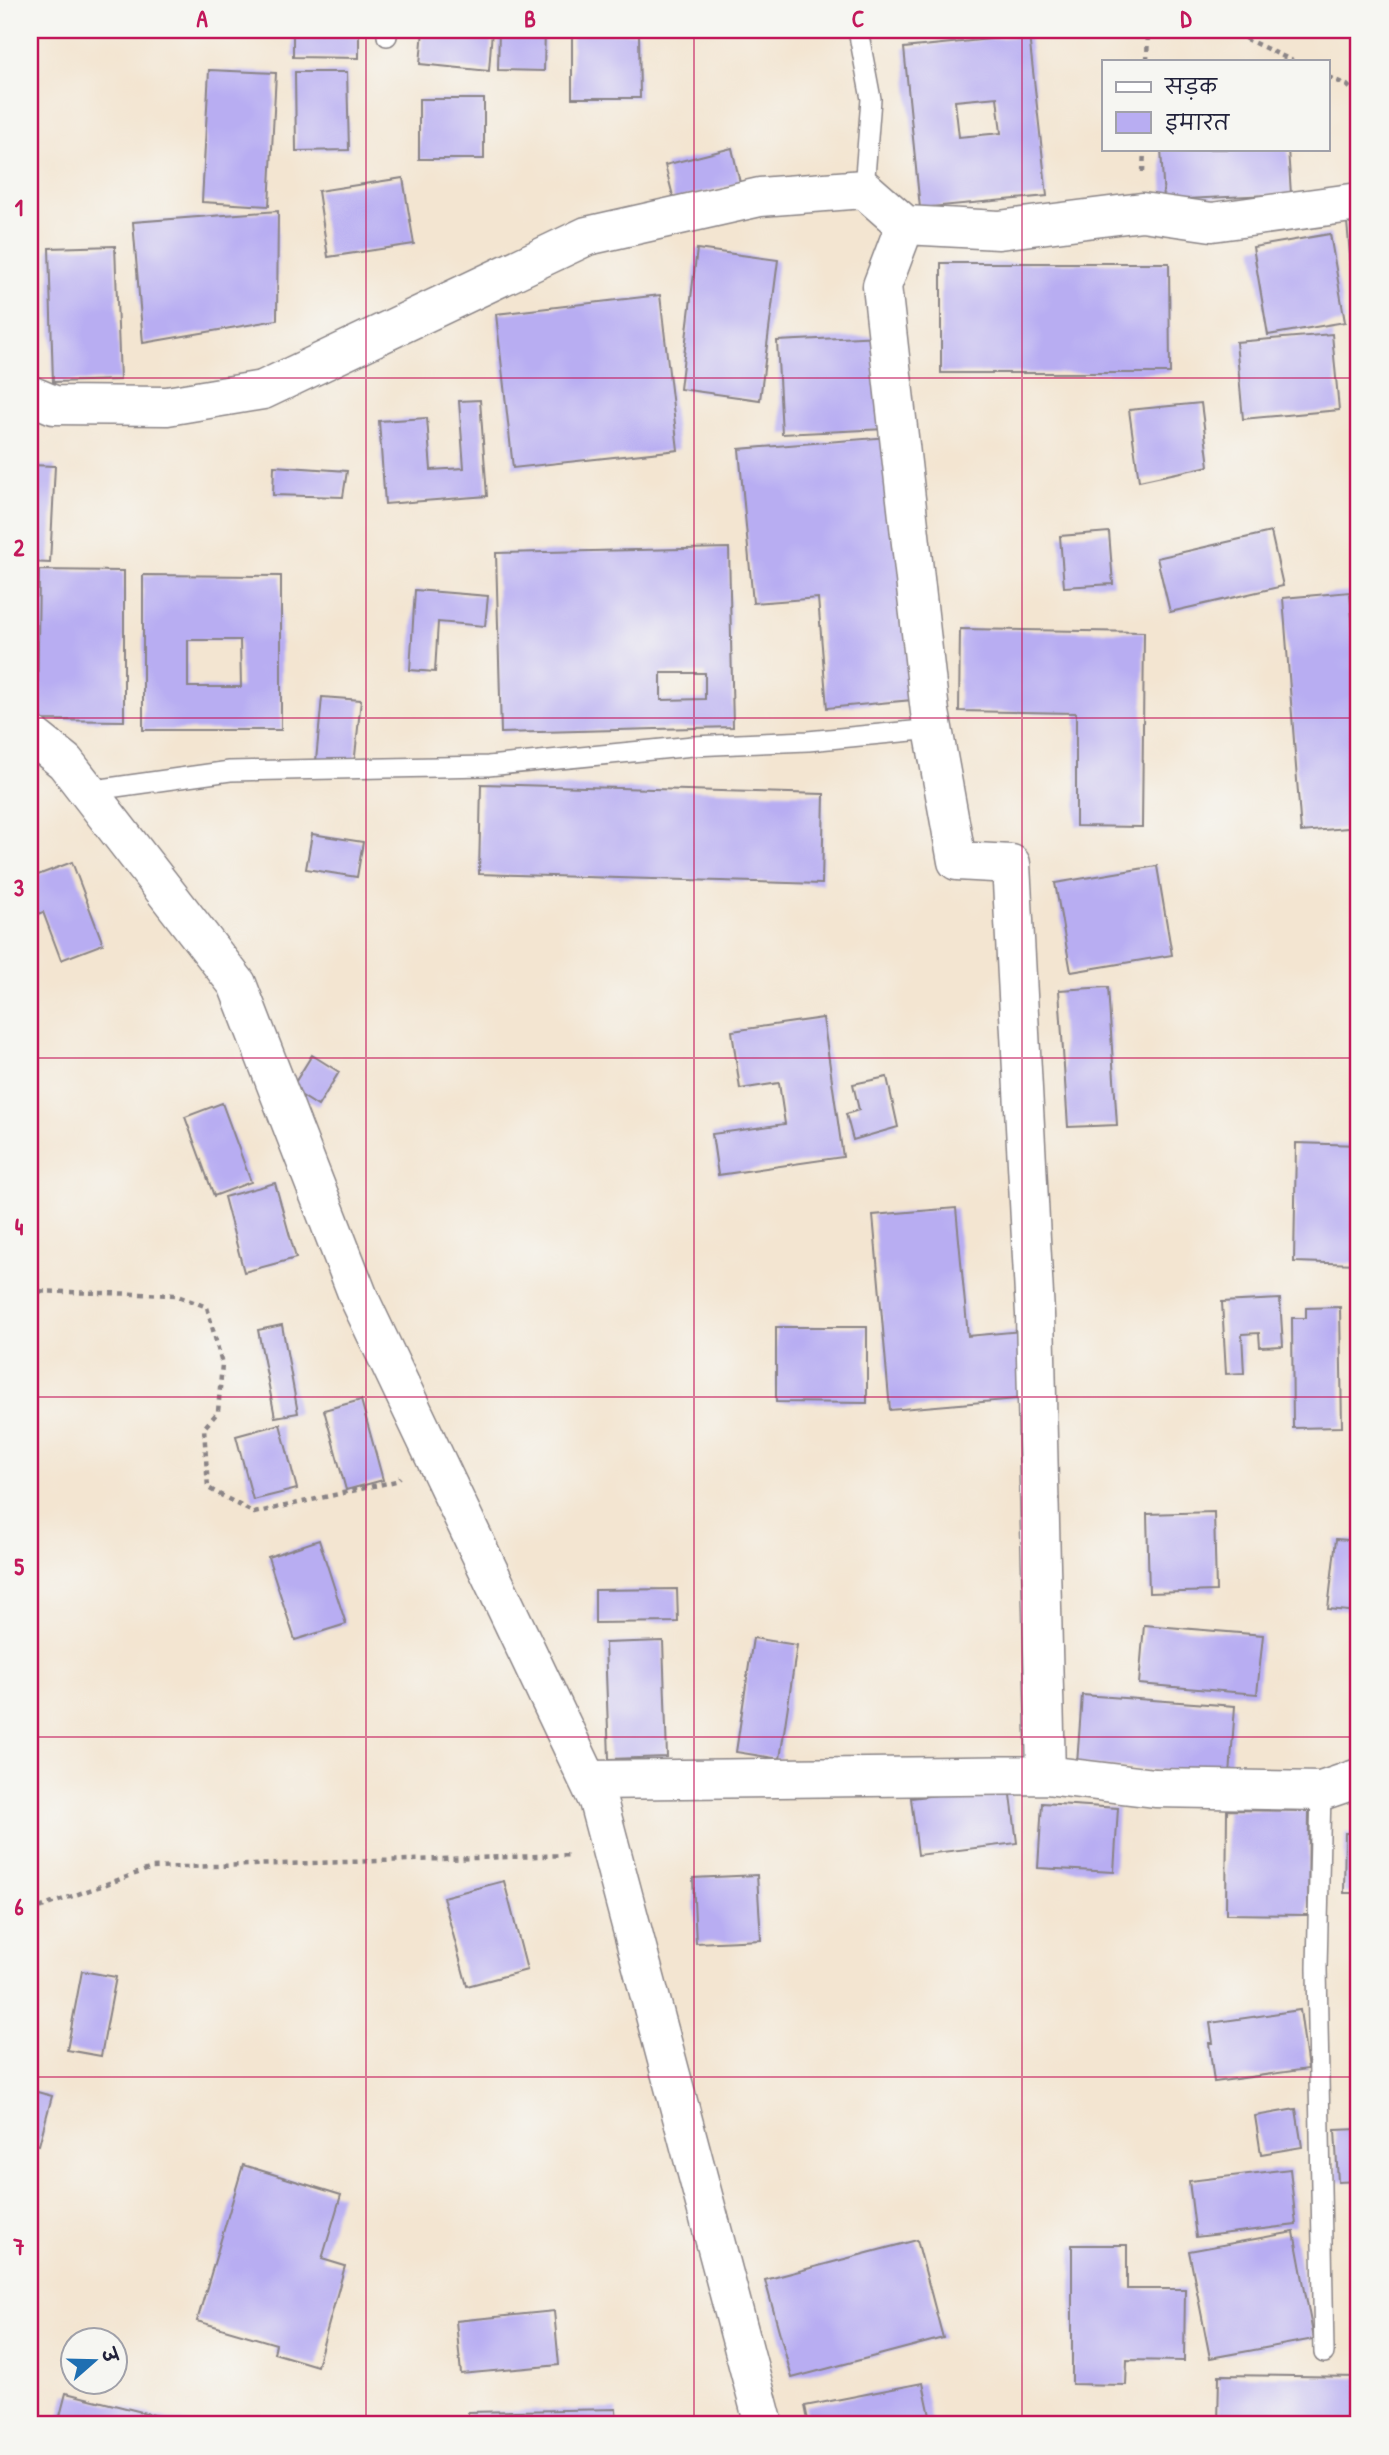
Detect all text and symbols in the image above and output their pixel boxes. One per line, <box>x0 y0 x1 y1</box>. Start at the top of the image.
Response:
text: A <box>196 3 208 34</box>
text: B <box>524 3 536 34</box>
text: C <box>852 3 864 34</box>
text: D <box>1181 3 1193 34</box>
legend <box>1102 60 1330 150</box>
text: सड़क <box>1164 72 1218 101</box>
text: इमारत <box>1165 108 1231 137</box>
text: 1 <box>15 192 23 223</box>
text: 2 <box>14 532 25 563</box>
text: 3 <box>14 872 24 903</box>
text: 4 <box>15 1211 24 1242</box>
text: 5 <box>14 1551 24 1582</box>
text: 6 <box>14 1891 24 1922</box>
text: 7 <box>12 2231 25 2262</box>
north arrow <box>60 2326 130 2396</box>
text: उ <box>95 2343 125 2368</box>

